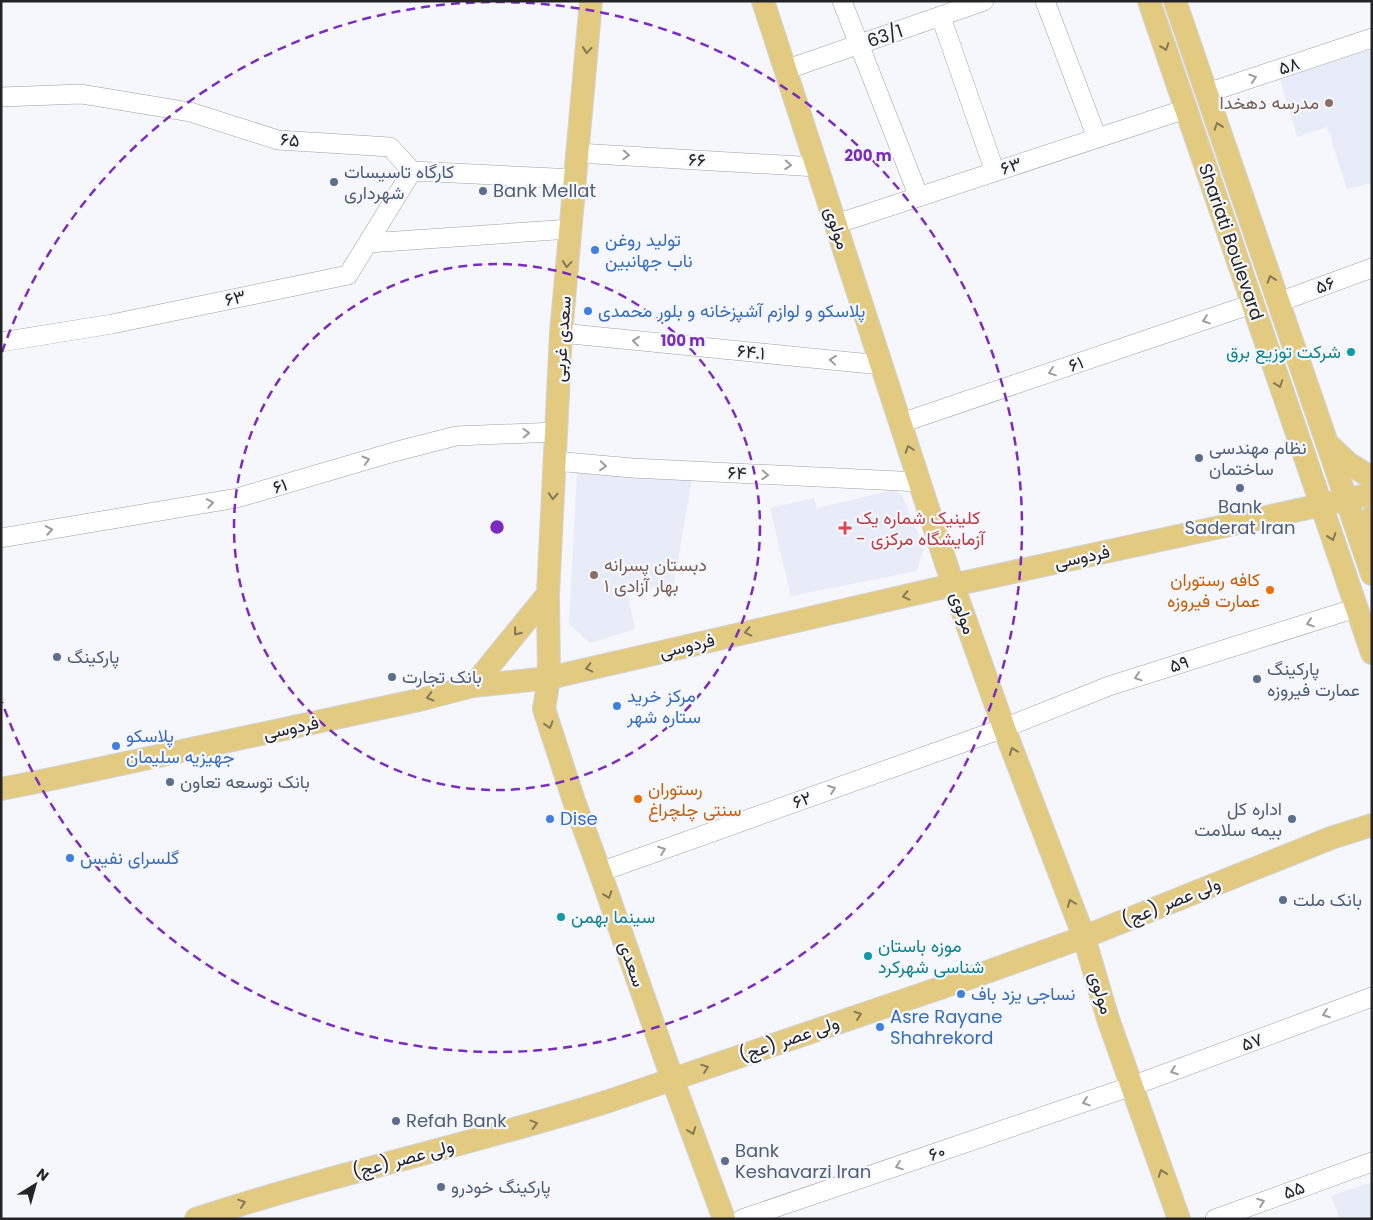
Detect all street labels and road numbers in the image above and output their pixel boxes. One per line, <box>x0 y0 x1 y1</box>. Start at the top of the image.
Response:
street label: 63/1 <box>864 18 906 53</box>
street label: ۵۸ <box>1275 50 1303 81</box>
street label: ۶۵ <box>279 126 301 153</box>
street label: ۶۶ <box>688 147 707 172</box>
street label: ۶۳ <box>997 150 1025 181</box>
street label: Shariati Boulevard <box>1193 160 1270 324</box>
street label: مولوی <box>819 203 856 252</box>
street label: ۵۶ <box>1311 269 1338 300</box>
street label: ۶۳ <box>222 283 248 312</box>
street label: سعدی غربی <box>546 295 577 383</box>
street label: ۶۴.۱ <box>736 338 766 365</box>
street label: ۶۱ <box>1065 349 1087 378</box>
street label: ۶۴ <box>727 460 747 485</box>
street label: ۶۱ <box>270 472 290 499</box>
street label: فردوسی <box>1052 538 1112 575</box>
street label: مولوی <box>945 588 982 637</box>
street label: فردوسی <box>657 627 717 664</box>
street label: ۵۹ <box>1166 649 1192 678</box>
street label: فردوسی <box>261 709 321 746</box>
street label: ۶۲ <box>789 785 815 814</box>
street label: ولی عصر (عج) <box>1118 870 1224 933</box>
street label: سعدی <box>613 938 652 990</box>
street label: مولوی <box>1083 968 1120 1017</box>
street label: ولی عصر (عج) <box>735 1010 842 1067</box>
street label: ۵۷ <box>1238 1026 1266 1057</box>
street label: ولی عصر (عج) <box>349 1133 457 1184</box>
street label: ۶۰ <box>925 1138 949 1167</box>
street label: ۵۵ <box>1280 1174 1308 1205</box>

